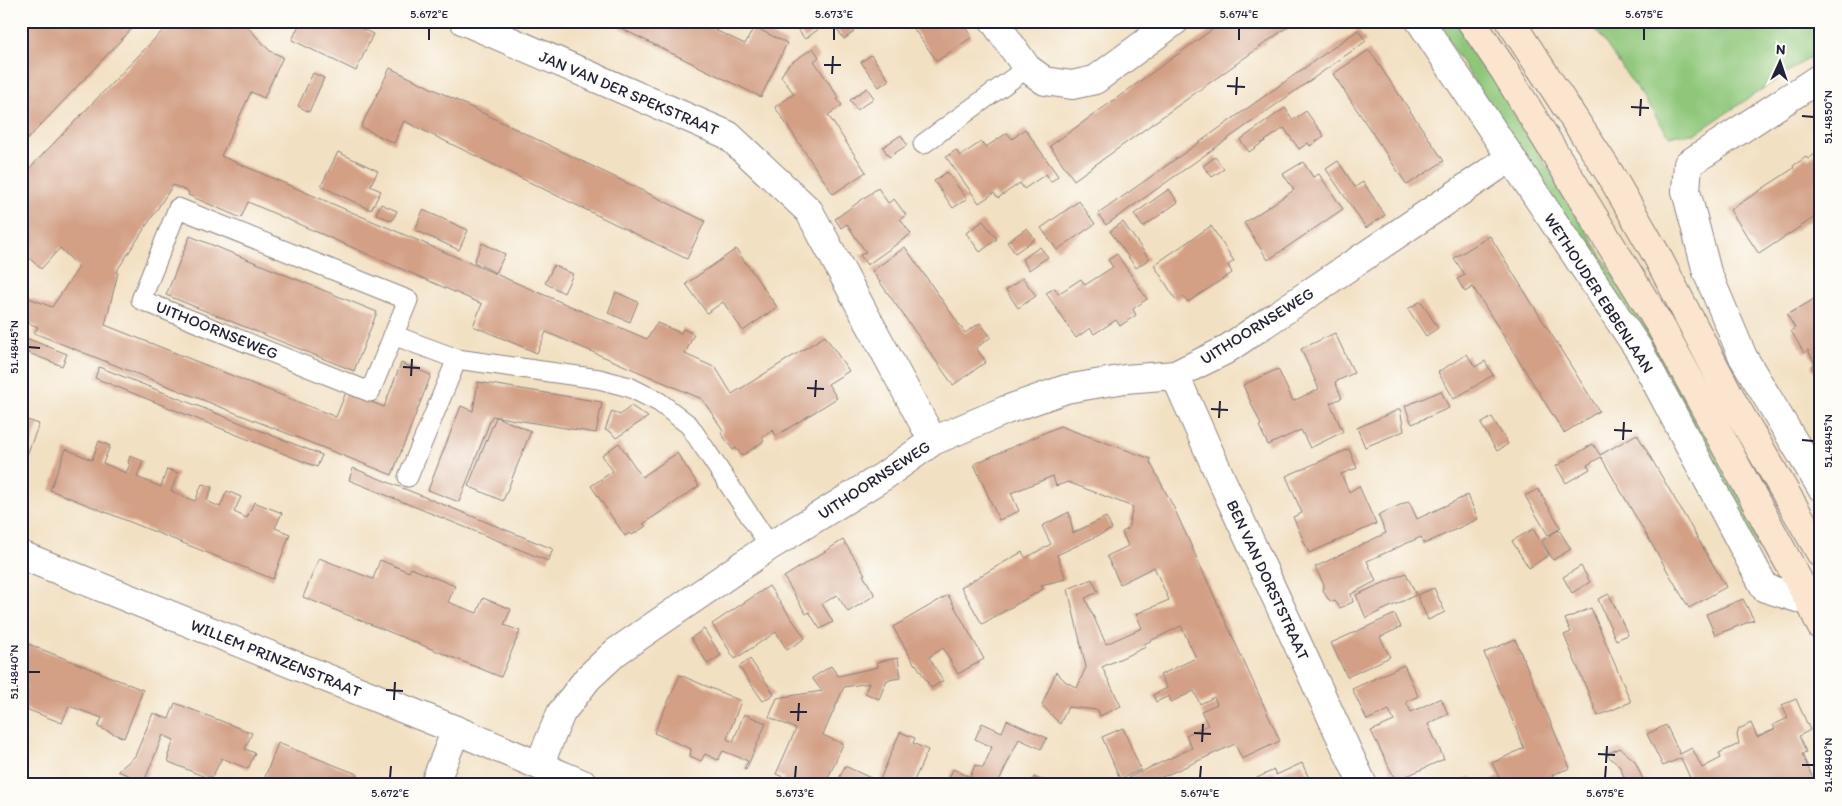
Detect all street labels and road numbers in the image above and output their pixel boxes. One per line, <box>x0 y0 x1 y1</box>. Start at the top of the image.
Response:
street label: JAN VAN DER SPEKSTRAAT <box>536 47 722 139</box>
street label: WETHOUDER EBBENLAAN <box>1540 210 1658 376</box>
street label: UITHOORNSEWEG <box>1197 283 1317 369</box>
street label: UITHOORNSEWEG <box>153 297 281 363</box>
street label: UITHOORNSEWEG <box>814 437 934 523</box>
street label: BEN VAN DORSTSTRAAT <box>1223 497 1313 663</box>
street label: WILLEM PRINZENSTRAAT <box>188 615 364 701</box>

